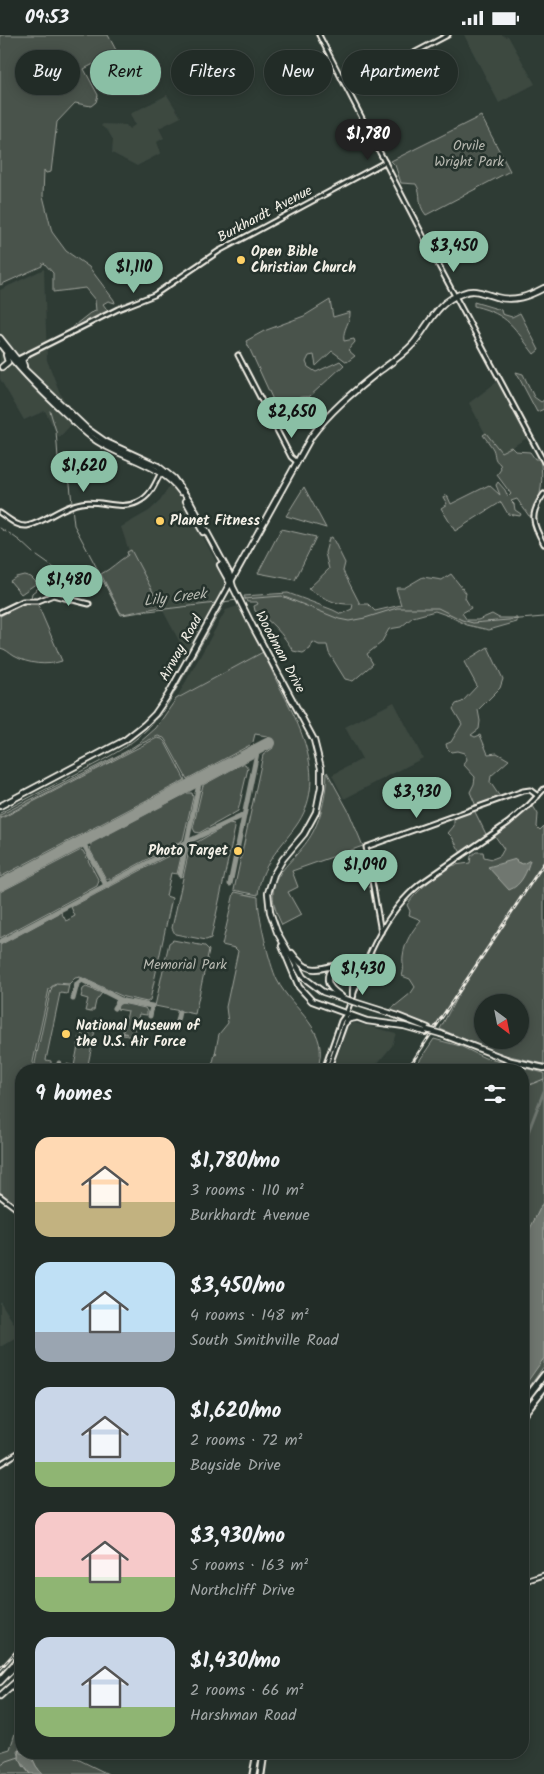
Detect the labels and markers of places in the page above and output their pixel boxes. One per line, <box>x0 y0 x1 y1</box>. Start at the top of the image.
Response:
pin: $1,780 <box>327 119 409 161</box>
pin: $3,450 <box>413 231 495 273</box>
place label: Open Bible Christian Church <box>251 241 356 279</box>
pin: $1,110 <box>93 251 175 294</box>
marker: Open Bible Christian Church <box>235 254 247 266</box>
pin: $2,650 <box>251 397 333 439</box>
pin: $1,620 <box>43 451 125 493</box>
place label: Planet Fitness <box>170 510 261 532</box>
marker: Planet Fitness <box>154 515 166 527</box>
pin: $1,480 <box>28 565 110 607</box>
pin: $3,930 <box>376 777 458 819</box>
place label: Photo Target <box>148 840 229 862</box>
marker: Photo Target <box>232 845 244 857</box>
pin: $1,090 <box>324 849 406 892</box>
pin: $1,430 <box>322 953 404 996</box>
place label: National Museum of the U.S. Air Force <box>76 1015 201 1053</box>
marker: National Museum of the U.S. Air Force <box>60 1028 72 1040</box>

